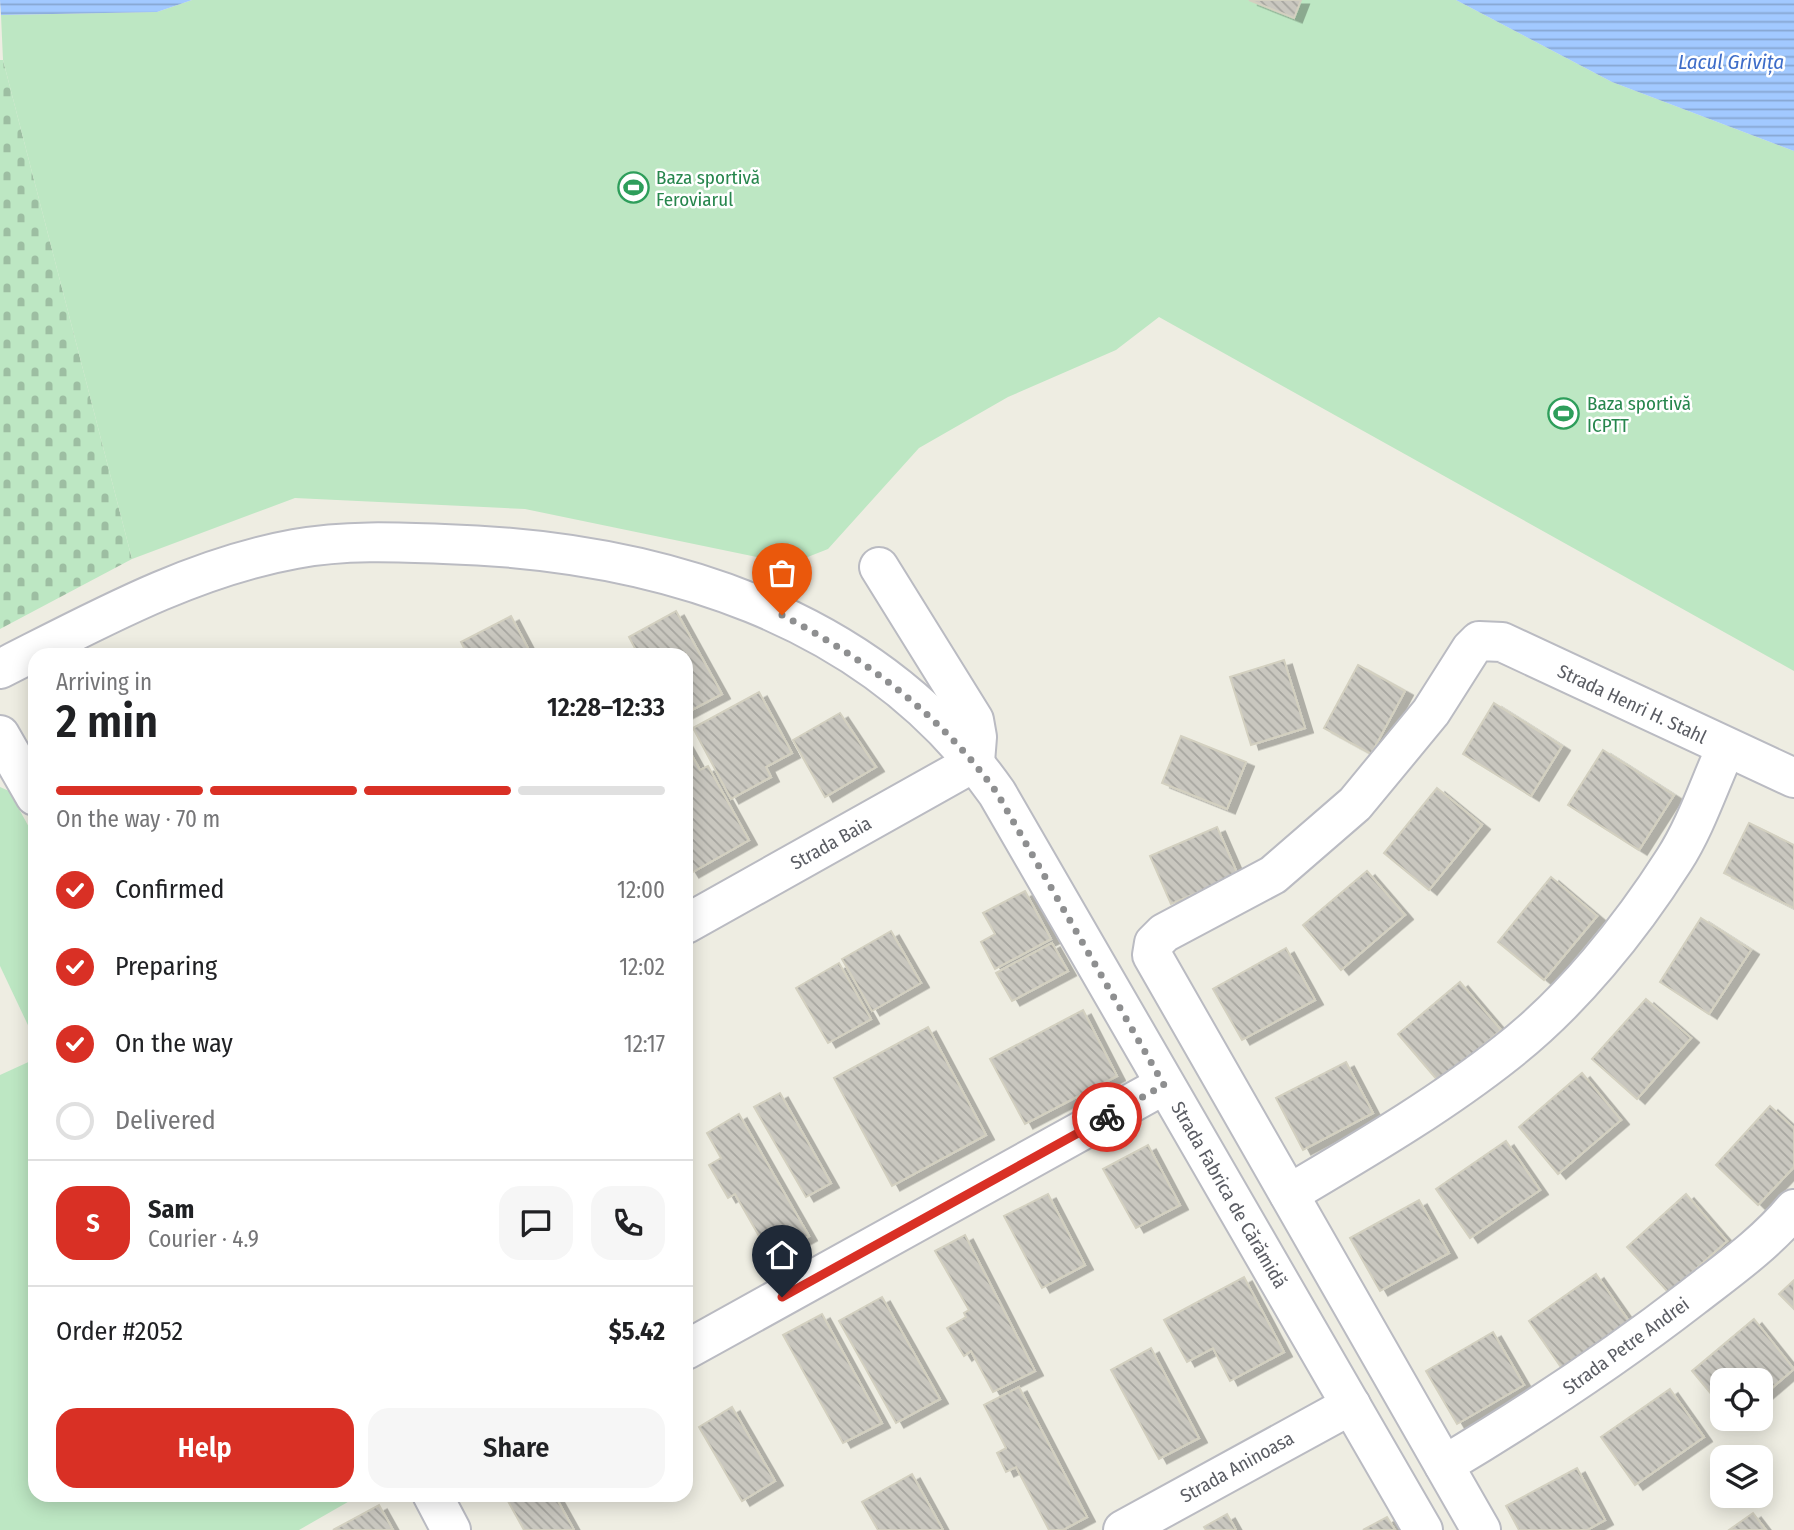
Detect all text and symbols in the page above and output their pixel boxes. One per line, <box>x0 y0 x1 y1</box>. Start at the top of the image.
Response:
water label: Lacul Grivița <box>1678 49 1784 75</box>
place label: Baza sportivă Feroviarul <box>656 166 760 211</box>
sports icon: Baza sportivă Feroviarul <box>616 171 650 205</box>
place label: Baza sportivă ICPTT <box>1587 392 1691 437</box>
sports icon: Baza sportivă ICPTT <box>1547 397 1581 431</box>
pin <box>752 543 812 615</box>
icon: bag <box>763 554 801 592</box>
street label: Strada Henri H. Stahl <box>1554 659 1710 749</box>
text: Arriving in <box>56 668 152 696</box>
text: 12:28–12:33 <box>547 692 665 723</box>
text: 2 min <box>56 694 158 749</box>
text: On the way · 70 m <box>56 805 220 833</box>
street label: Strada Baia <box>787 811 875 875</box>
icon: check <box>56 871 94 909</box>
text: Confirmed <box>115 874 225 905</box>
text: 12:00 <box>617 876 665 904</box>
icon: check <box>56 948 94 986</box>
text: Preparing <box>115 951 217 982</box>
text: 12:02 <box>619 953 665 981</box>
icon: check <box>56 1025 94 1063</box>
text: On the way <box>115 1028 233 1059</box>
text: 12:17 <box>624 1030 665 1058</box>
courier <box>1072 1082 1142 1152</box>
icon: bike <box>1088 1098 1126 1136</box>
street label: Strada Fabrica de Cărămidă <box>1166 1098 1292 1292</box>
text: Delivered <box>115 1105 216 1136</box>
button: chat <box>499 1186 573 1260</box>
button: phone <box>591 1186 665 1260</box>
text: Sam <box>148 1194 194 1225</box>
text: S <box>86 1208 100 1239</box>
text: Courier · 4.9 <box>148 1225 259 1253</box>
pin <box>752 1225 812 1297</box>
icon: home <box>763 1236 801 1274</box>
street label: Strada Petre Andrei <box>1558 1293 1694 1399</box>
text: Order #2052 <box>56 1316 183 1347</box>
text: $5.42 <box>609 1316 665 1347</box>
map controls <box>1710 1368 1773 1508</box>
button: locate <box>1710 1368 1773 1431</box>
button: Help <box>56 1408 354 1488</box>
button: Share <box>368 1408 665 1488</box>
street label: Strada Aninoasa <box>1176 1426 1298 1508</box>
button: layers <box>1710 1445 1773 1508</box>

